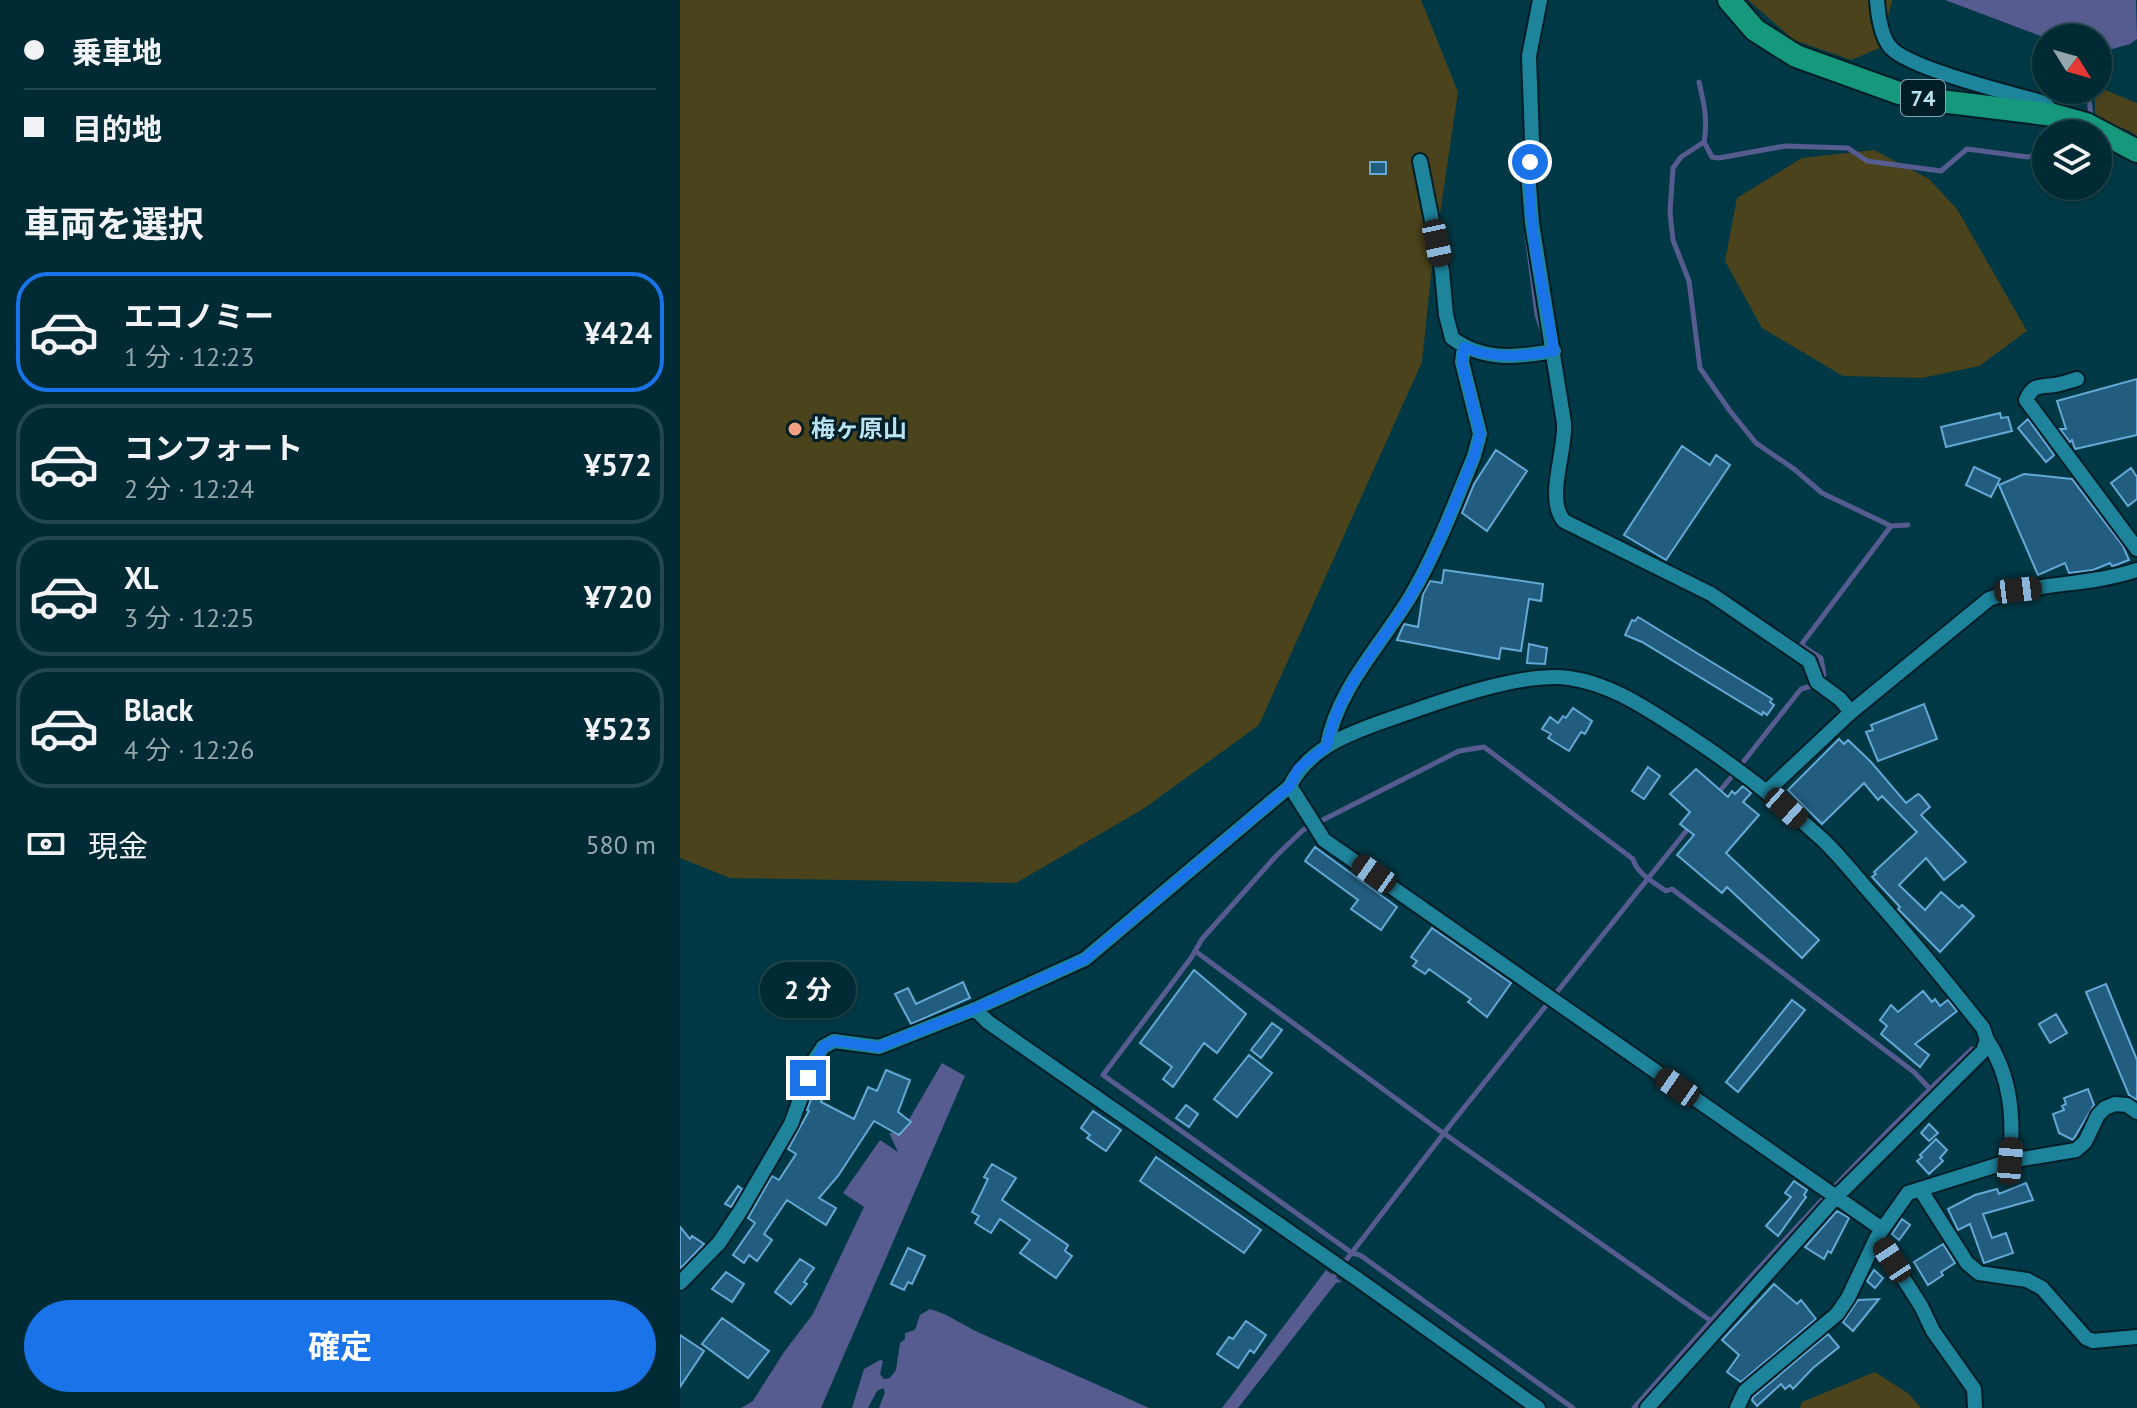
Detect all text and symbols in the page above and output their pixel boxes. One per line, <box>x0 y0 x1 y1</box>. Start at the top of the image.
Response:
north arrow <box>2032 24 2112 104</box>
map controls <box>2032 24 2112 200</box>
text: 乗車地 <box>72 32 162 71</box>
road number: 74 <box>1901 80 1945 116</box>
text: 目的地 <box>72 109 162 148</box>
button: layers <box>2032 120 2112 200</box>
route start <box>1512 144 1548 180</box>
text: 車両を選択 <box>24 200 204 247</box>
car <box>1420 217 1454 269</box>
icon: car <box>28 296 100 368</box>
text: エコノミー <box>124 296 274 335</box>
text: ¥424 <box>584 313 652 352</box>
text: 1 分 · 12:23 <box>124 340 254 373</box>
place label: 梅ヶ原山 <box>811 413 907 444</box>
marker: 梅ヶ原山 <box>786 420 804 438</box>
icon: car <box>28 428 100 500</box>
text: コンフォート <box>124 428 303 467</box>
text: ¥572 <box>584 445 652 484</box>
text: 2 分 · 12:24 <box>124 472 254 505</box>
text: XL <box>124 558 158 597</box>
icon: car <box>28 560 100 632</box>
car <box>1993 575 2043 605</box>
text: ¥720 <box>584 577 652 616</box>
text: 3 分 · 12:25 <box>124 601 254 634</box>
text: Black <box>124 690 193 729</box>
icon: car <box>28 692 100 764</box>
text: ¥523 <box>584 709 652 748</box>
text: 4 分 · 12:26 <box>124 733 254 766</box>
car <box>1760 783 1812 833</box>
icon: cash <box>24 822 68 866</box>
text: 現金 <box>88 826 148 865</box>
text: 580 m <box>585 828 656 861</box>
car <box>1347 850 1401 898</box>
callout: 2 分 <box>760 962 856 1018</box>
text: 2 分 <box>784 973 832 1006</box>
route end <box>790 1060 826 1096</box>
car <box>1650 1063 1704 1111</box>
car <box>1996 1136 2024 1186</box>
car <box>1869 1233 1915 1287</box>
button: 確定 <box>24 1300 656 1392</box>

